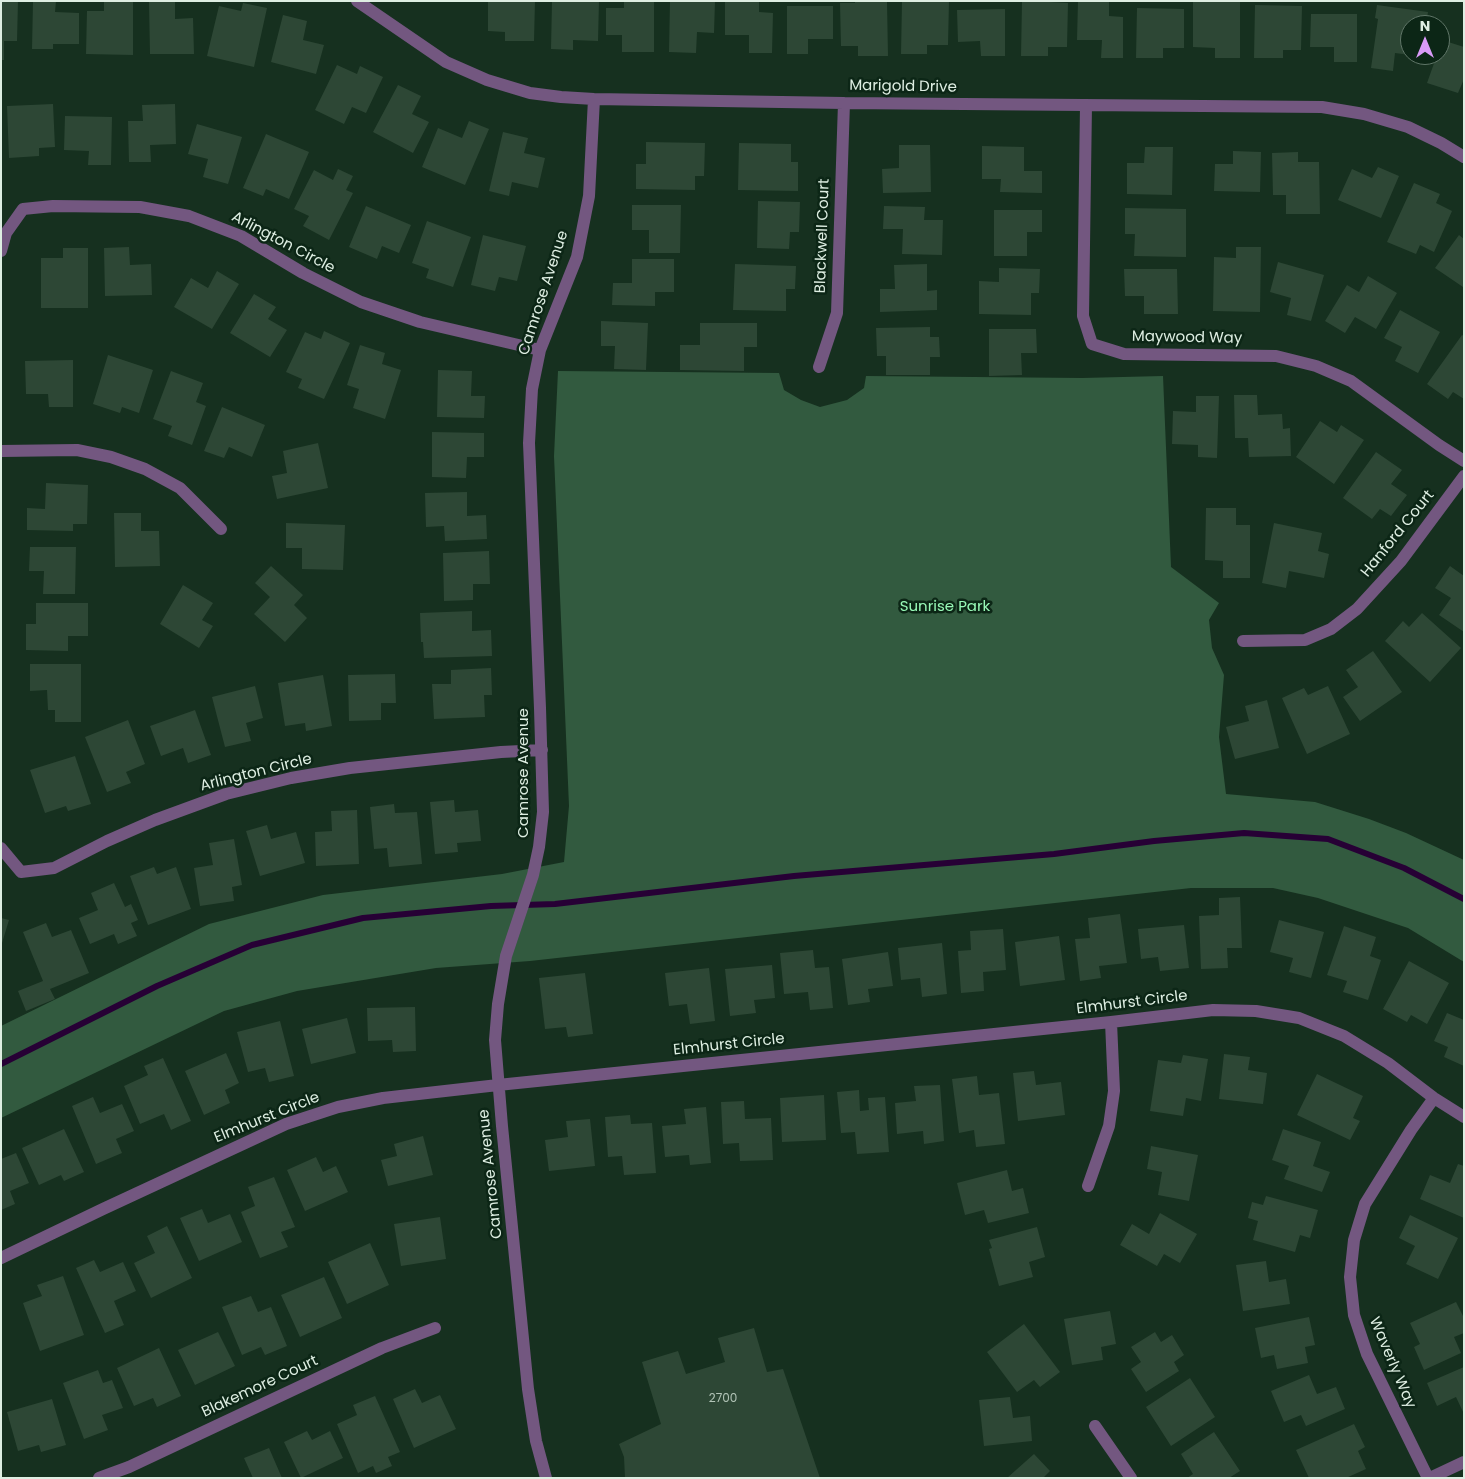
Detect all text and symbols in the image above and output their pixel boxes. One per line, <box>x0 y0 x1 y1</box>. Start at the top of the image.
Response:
north arrow <box>1400 15 1450 65</box>
text: N <box>1420 16 1430 36</box>
street label: Marigold Drive <box>849 77 957 97</box>
street label: Blackwell Court <box>812 178 834 294</box>
street label: Arlington Circle <box>228 208 338 278</box>
street label: Camrose Avenue <box>515 228 573 358</box>
street label: Maywood Way <box>1132 328 1242 348</box>
street label: Hanford Court <box>1358 487 1438 581</box>
park label: Sunrise Park <box>900 598 990 616</box>
street label: Camrose Avenue <box>515 708 533 838</box>
street label: Arlington Circle <box>198 750 314 796</box>
street label: Elmhurst Circle <box>1075 987 1189 1019</box>
street label: Elmhurst Circle <box>672 1030 786 1060</box>
street label: Elmhurst Circle <box>212 1089 322 1147</box>
street label: Camrose Avenue <box>475 1109 507 1239</box>
street label: Waverly Way <box>1365 1315 1419 1411</box>
street label: Blakemore Court <box>199 1352 321 1422</box>
house number: 2700 <box>709 1392 737 1406</box>

